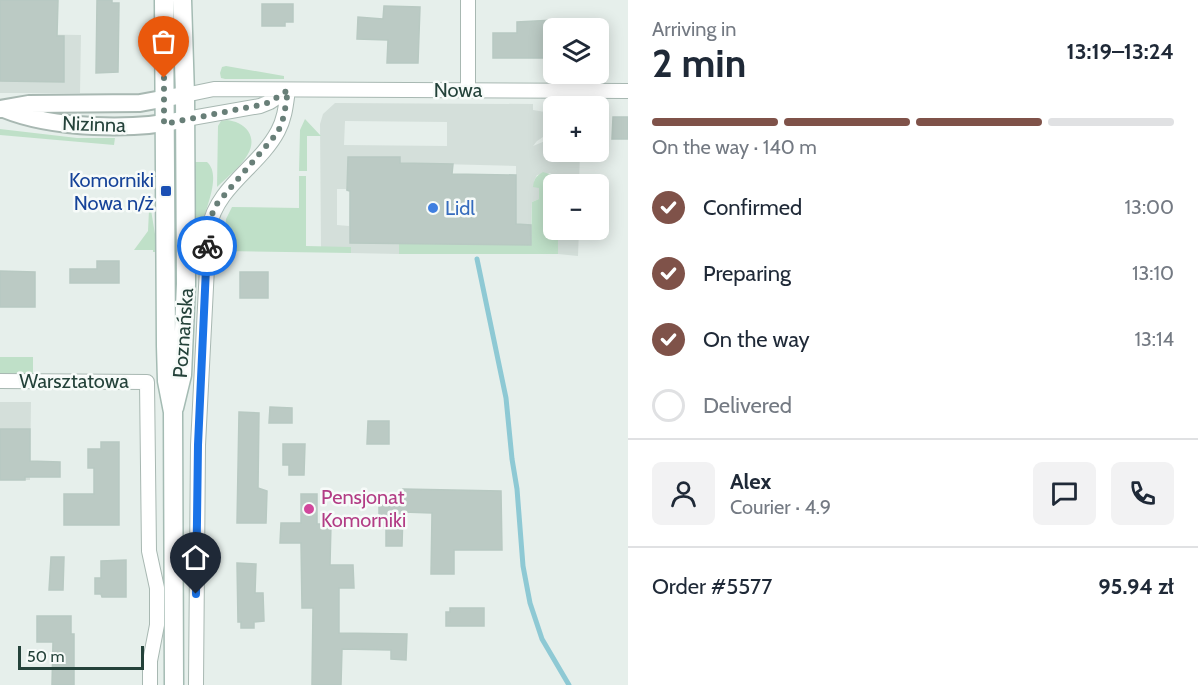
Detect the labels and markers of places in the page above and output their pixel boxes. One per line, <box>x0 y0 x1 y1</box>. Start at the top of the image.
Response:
pin <box>138 16 189 78</box>
place label: Komorniki Nowa n/ż <box>69 168 154 215</box>
marker: Komorniki Nowa n/ż <box>159 184 173 198</box>
place label: Lidl <box>445 196 475 220</box>
marker: Lidl <box>426 201 440 215</box>
place label: Pensjonat Komorniki <box>321 485 406 532</box>
marker: Pensjonat Komorniki <box>302 502 316 516</box>
pin <box>170 532 221 594</box>

